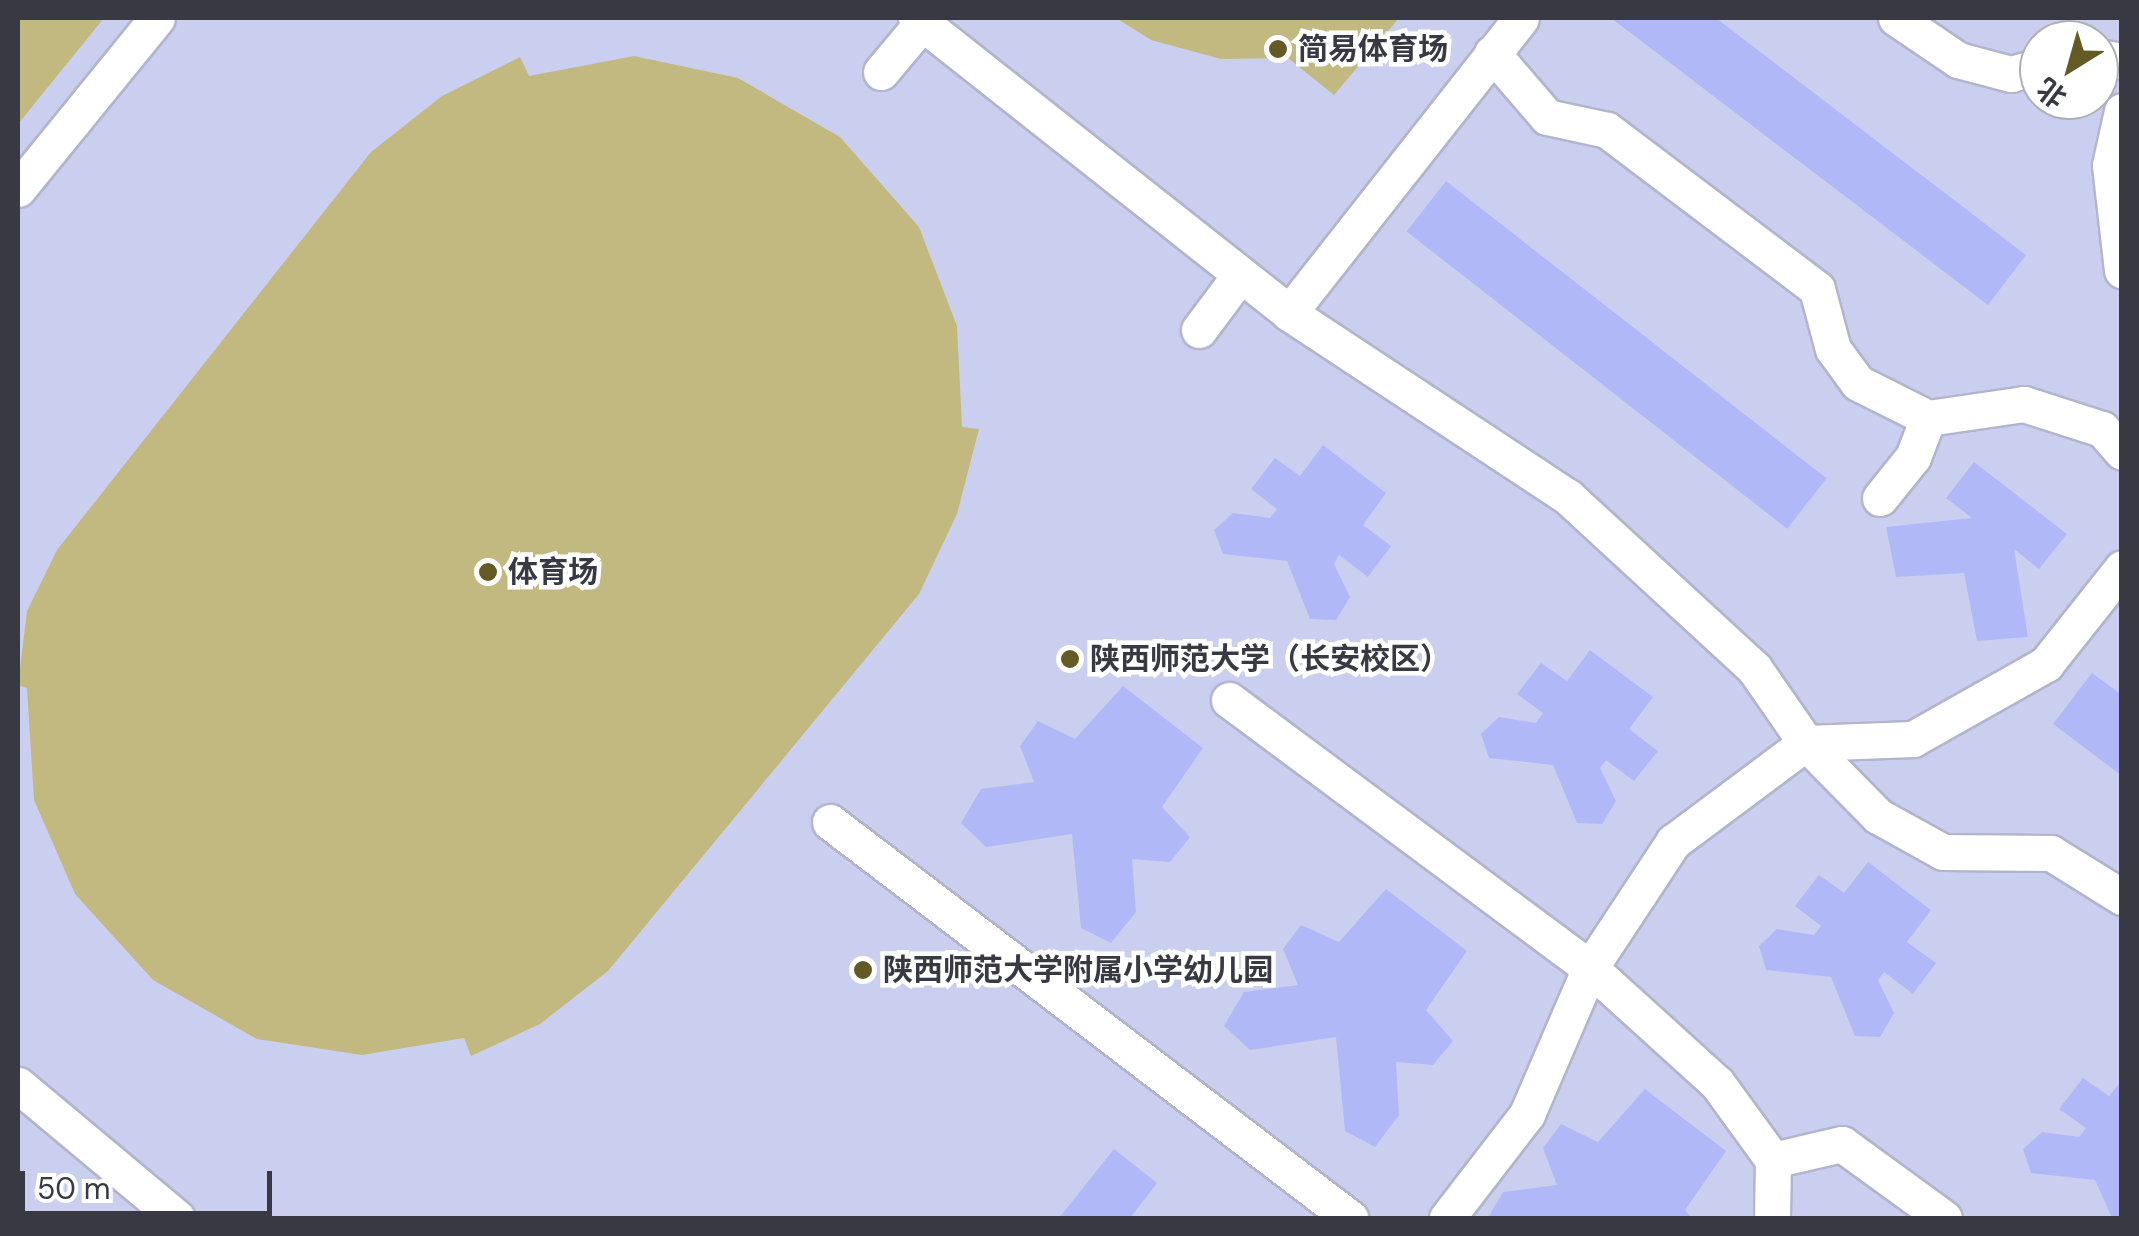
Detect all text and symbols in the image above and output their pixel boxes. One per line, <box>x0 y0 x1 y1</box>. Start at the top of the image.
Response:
north arrow <box>2019 20 2119 120</box>
place label: 简易体育场 <box>1298 31 1448 67</box>
marker: 简易体育场 <box>1267 38 1289 60</box>
text: 北 <box>2030 70 2074 116</box>
place label: 体育场 <box>508 554 598 590</box>
marker: 体育场 <box>477 561 499 583</box>
place label: 陕西师范大学（长安校区） <box>1090 641 1450 677</box>
marker: 陕西师范大学（长安校区） <box>1059 648 1081 670</box>
place label: 陕西师范大学附属小学幼儿园 <box>883 952 1273 988</box>
marker: 陕西师范大学附属小学幼儿园 <box>852 959 874 981</box>
scale bar <box>25 1151 278 1213</box>
text: 50 m <box>37 1169 111 1208</box>

